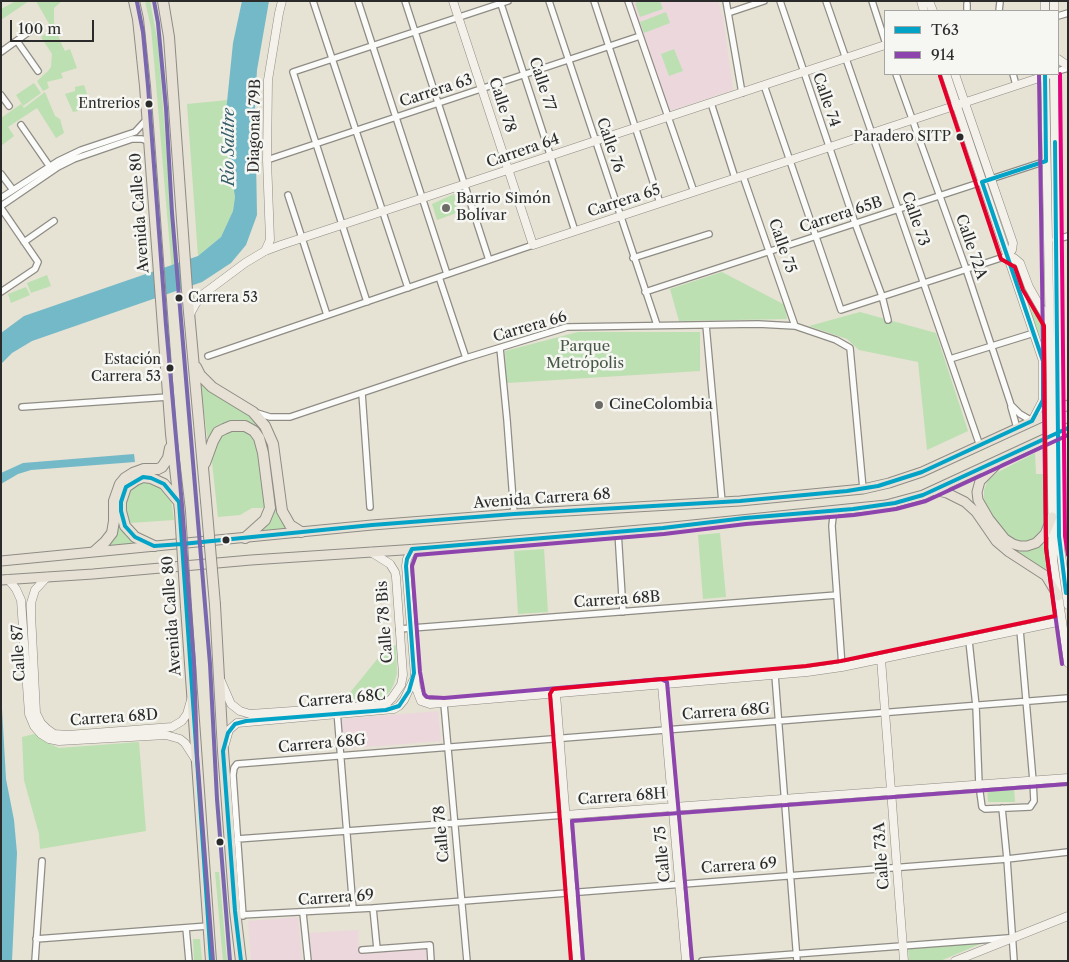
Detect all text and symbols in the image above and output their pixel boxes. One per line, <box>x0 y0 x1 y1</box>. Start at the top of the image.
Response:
scale bar <box>12 10 96 42</box>
legend <box>884 10 1059 75</box>
text: 100 m <box>18 19 61 38</box>
text: T63 <box>931 20 959 39</box>
text: 914 <box>931 45 955 64</box>
street label: Calle 77 <box>525 55 559 113</box>
street label: Calle 74 <box>808 70 844 130</box>
street label: Carrera 63 <box>397 71 475 111</box>
street label: Calle 78 <box>485 75 519 135</box>
street label: Diagonal 79B <box>245 79 265 173</box>
place label: Entrerios <box>78 96 140 112</box>
marker: Entrerios <box>144 99 154 109</box>
water label: Río Salitre <box>219 108 239 186</box>
street label: Calle 76 <box>592 115 628 175</box>
place label: Paradero SITP <box>854 129 951 145</box>
street label: Carrera 64 <box>484 130 562 172</box>
marker: Paradero SITP <box>955 132 965 142</box>
street label: Avenida Calle 80 <box>127 152 153 274</box>
street label: Carrera 65 <box>585 181 663 221</box>
street label: Calle 73 <box>897 189 933 249</box>
place label: Barrio Simón Bolívar <box>456 190 551 225</box>
street label: Carrera 65B <box>797 193 885 237</box>
marker: Barrio Simón Bolívar <box>440 202 452 214</box>
street label: Calle 72A <box>951 212 991 282</box>
street label: Calle 75 <box>764 216 800 276</box>
place label: Carrera 53 <box>188 290 258 306</box>
marker: Carrera 53 <box>174 293 184 303</box>
street label: Carrera 66 <box>491 308 569 346</box>
park label: Parque Metrópolis <box>546 338 624 373</box>
place label: Estación Carrera 53 <box>91 352 161 384</box>
marker: Estación Carrera 53 <box>165 363 175 373</box>
place label: CineColombia <box>609 396 713 414</box>
marker: CineColombia <box>593 399 605 411</box>
street label: Avenida Carrera 68 <box>473 485 611 513</box>
unlabelled marker <box>221 535 231 545</box>
street label: Avenida Calle 80 <box>159 555 185 677</box>
street label: Calle 78 Bis <box>373 580 397 664</box>
street label: Carrera 68B <box>573 588 661 612</box>
street label: Calle 87 <box>9 624 29 682</box>
street label: Carrera 68C <box>298 686 386 712</box>
street label: Carrera 68G <box>681 700 771 724</box>
street label: Carrera 68D <box>69 706 159 730</box>
street label: Carrera 68G <box>277 731 367 757</box>
street label: Carrera 68H <box>577 785 667 809</box>
street label: Calle 78 <box>431 805 453 863</box>
street label: Calle 73A <box>871 822 893 890</box>
street label: Calle 75 <box>652 825 674 883</box>
unlabelled marker <box>215 837 225 847</box>
street label: Carrera 69 <box>700 854 778 878</box>
street label: Carrera 69 <box>297 886 375 910</box>

